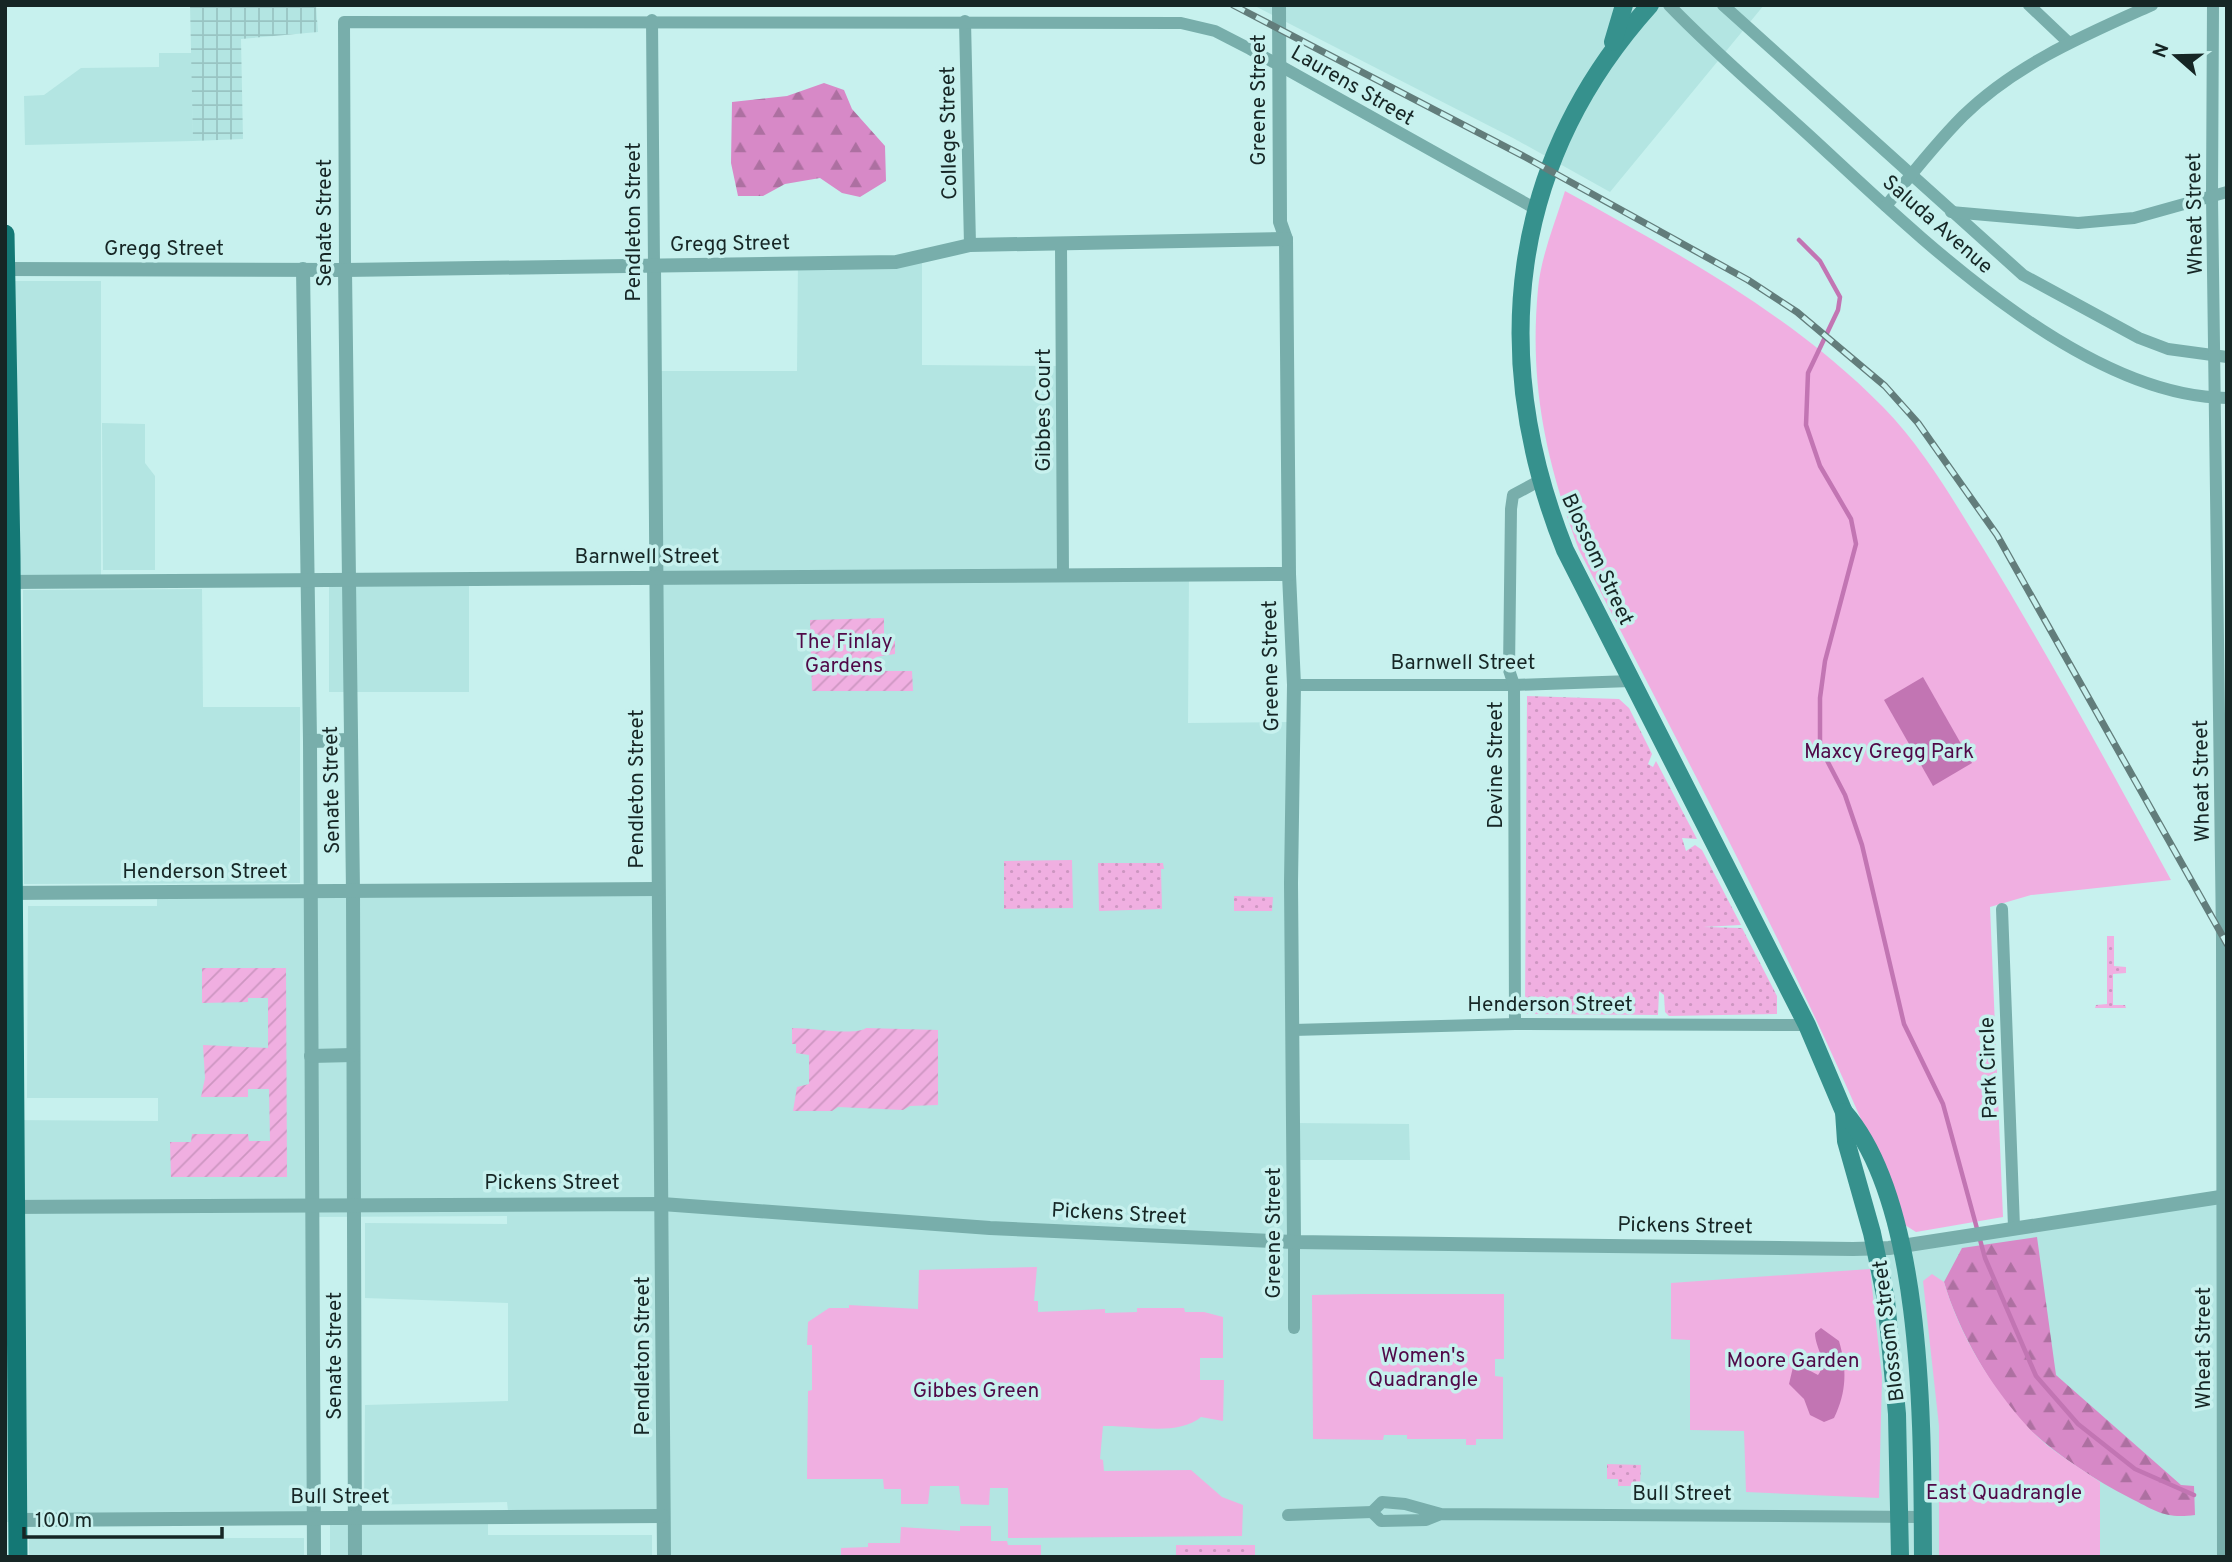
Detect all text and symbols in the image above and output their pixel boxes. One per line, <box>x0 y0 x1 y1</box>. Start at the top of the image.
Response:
north arrow <box>2141 21 2211 91</box>
street label: Greene Street <box>1246 34 1273 166</box>
street label: Laurens Street <box>1286 40 1419 133</box>
text: N <box>2148 40 2176 61</box>
street label: College Street <box>935 66 964 200</box>
street label: Pendleton Street <box>621 142 648 302</box>
street label: Wheat Street <box>2181 153 2210 275</box>
street label: Senate Street <box>312 159 339 287</box>
street label: Saluda Avenue <box>1876 170 1998 281</box>
street label: Gregg Street <box>670 230 790 259</box>
street label: Gregg Street <box>104 236 224 263</box>
street label: Gibbes Court <box>1031 348 1058 472</box>
street label: Blossom Street <box>1554 489 1639 630</box>
street label: Barnwell Street <box>575 544 719 571</box>
street label: Greene Street <box>1257 600 1286 732</box>
park label: The Finlay Gardens <box>795 629 893 680</box>
street label: Barnwell Street <box>1391 650 1535 677</box>
street label: Devine Street <box>1483 701 1510 829</box>
street label: Pendleton Street <box>624 709 651 869</box>
street label: Wheat Street <box>2188 720 2217 842</box>
street label: Senate Street <box>318 726 347 854</box>
park label: Maxcy Gregg Park <box>1804 739 1974 766</box>
street label: Henderson Street <box>122 859 288 886</box>
street label: Henderson Street <box>1467 992 1633 1019</box>
street label: Park Circle <box>1974 1016 2005 1119</box>
street label: Greene Street <box>1261 1167 1288 1299</box>
street label: Pickens Street <box>484 1170 620 1197</box>
street label: Pickens Street <box>1051 1197 1187 1232</box>
street label: Pickens Street <box>1617 1212 1753 1241</box>
street label: Blossom Street <box>1867 1258 1912 1403</box>
street label: Pendleton Street <box>630 1276 657 1436</box>
street label: Wheat Street <box>2191 1287 2218 1409</box>
street label: Senate Street <box>322 1292 349 1420</box>
park label: Women's Quadrangle <box>1368 1343 1478 1394</box>
park label: Moore Garden <box>1726 1348 1860 1375</box>
park label: Gibbes Green <box>913 1378 1039 1405</box>
park label: East Quadrangle <box>1926 1480 2082 1507</box>
street label: Bull Street <box>1632 1481 1732 1508</box>
street label: Bull Street <box>290 1484 390 1511</box>
scale bar <box>24 1496 222 1540</box>
text: 100 m <box>35 1508 92 1535</box>

